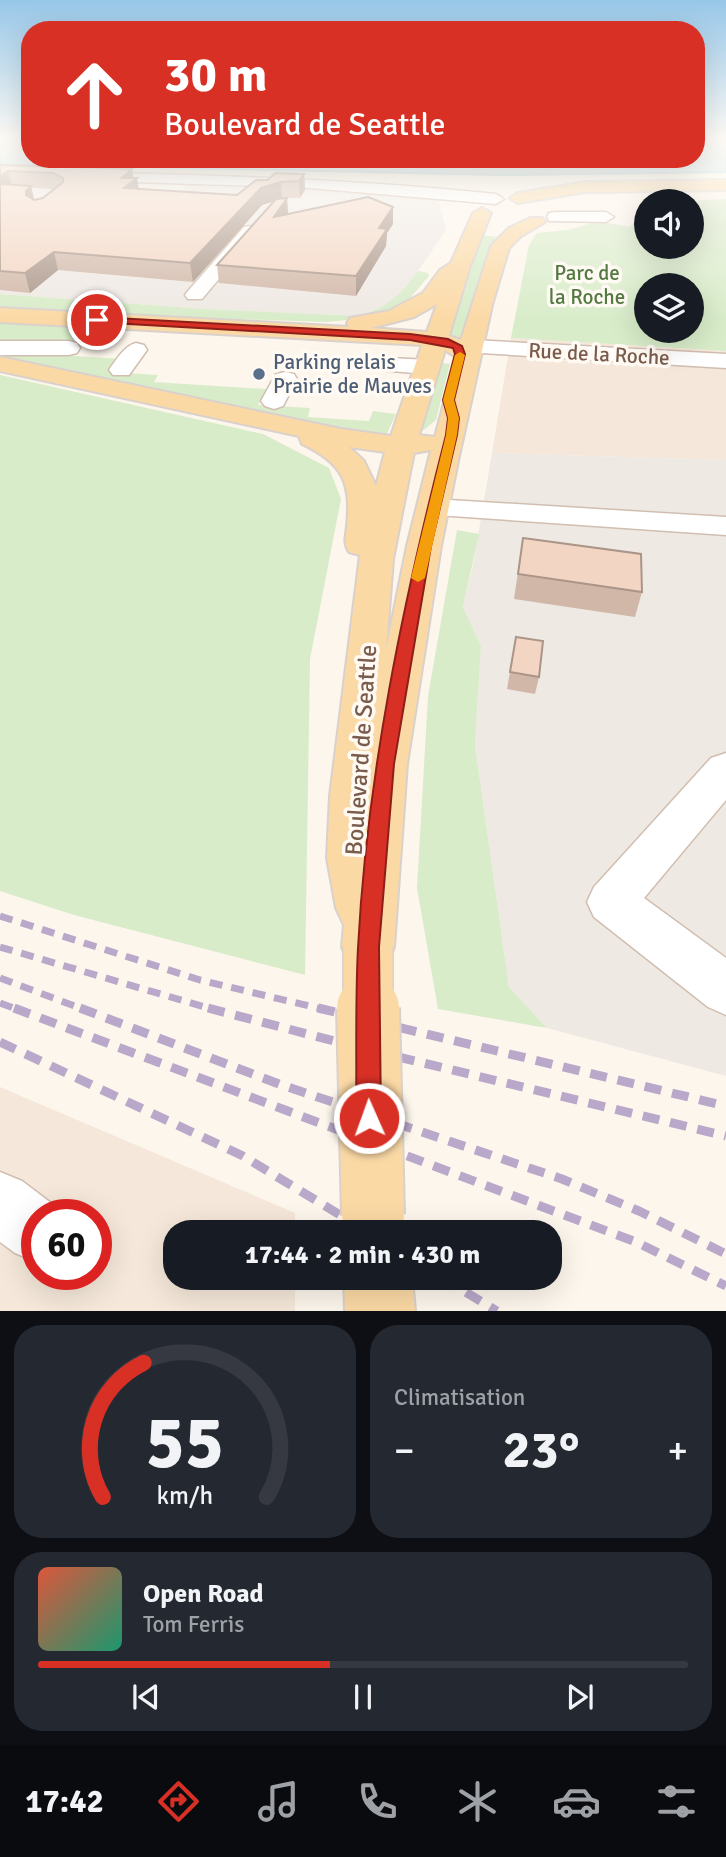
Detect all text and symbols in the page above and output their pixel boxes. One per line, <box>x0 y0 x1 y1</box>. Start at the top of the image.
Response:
text: 30 m <box>164 45 267 105</box>
icon: ahead <box>49 49 140 140</box>
text: Boulevard de Seattle <box>164 105 446 144</box>
map controls <box>634 189 704 343</box>
button: sound <box>634 189 704 259</box>
park label: Parc de la Roche <box>549 260 625 310</box>
button: layers <box>634 273 704 343</box>
pin <box>67 290 127 350</box>
icon: arrive <box>78 301 116 339</box>
street label: Rue de la Roche <box>528 337 670 371</box>
place label: Parking relais Prairie de Mauves <box>273 349 432 399</box>
marker: Parking relais Prairie de Mauves <box>251 366 267 382</box>
street label: Boulevard de Seattle <box>339 644 383 856</box>
position arrow <box>332 1081 406 1155</box>
speed limit sign: 60 <box>21 1199 112 1290</box>
text: 17:44 · 2 min · 430 m <box>245 1239 480 1271</box>
text: Climatisation <box>394 1383 525 1412</box>
text: 55 <box>146 1400 224 1489</box>
text: 23° <box>503 1418 579 1482</box>
text: − <box>394 1427 415 1474</box>
text: + <box>667 1427 688 1474</box>
text: km/h <box>157 1480 213 1511</box>
text: Open Road <box>143 1578 264 1610</box>
text: Tom Ferris <box>143 1610 244 1639</box>
icon: previous <box>127 1678 165 1716</box>
icon: pause <box>344 1678 382 1716</box>
icon: next <box>561 1678 599 1716</box>
icon: directions <box>154 1777 203 1826</box>
icon: music <box>254 1777 303 1826</box>
icon: phone <box>353 1777 402 1826</box>
icon: climate <box>453 1777 502 1826</box>
icon: car <box>552 1777 601 1826</box>
icon: filters <box>652 1777 701 1826</box>
text: 17:42 <box>25 1782 104 1821</box>

